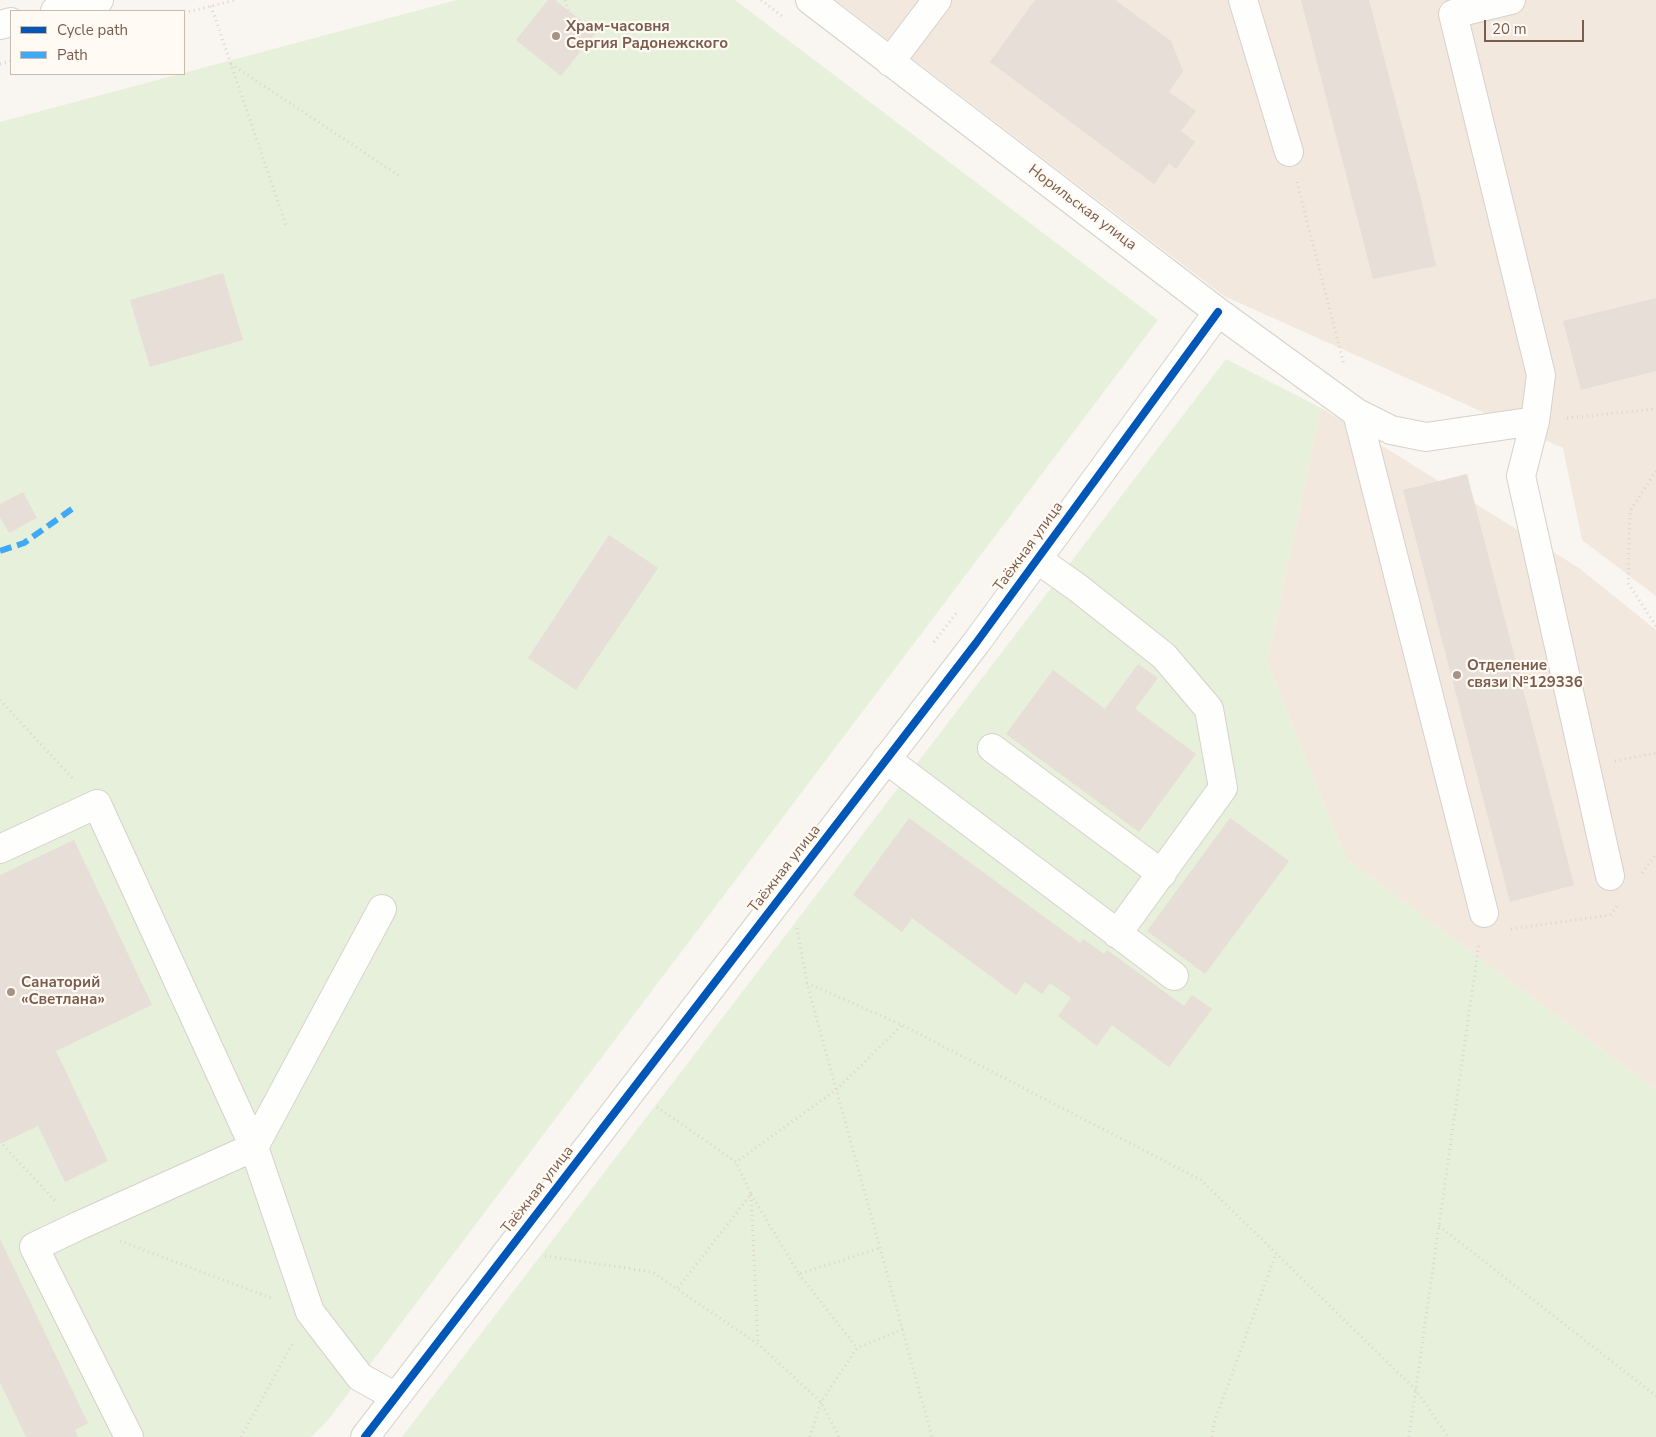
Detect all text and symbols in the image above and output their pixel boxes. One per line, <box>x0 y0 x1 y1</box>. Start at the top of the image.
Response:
legend <box>10 10 185 75</box>
scale bar <box>1486 10 1586 42</box>
place label: Храм-часовня Сергия Радонежского <box>566 18 728 53</box>
text: 20 m <box>1492 19 1527 39</box>
text: Cycle path <box>57 20 128 40</box>
marker: Храм-часовня Сергия Радонежского <box>550 30 562 42</box>
text: Path <box>57 45 88 65</box>
street label: Норильская улица <box>1024 161 1140 255</box>
street label: Таёжная улица <box>990 499 1068 595</box>
place label: Отделение связи №129336 <box>1467 657 1583 692</box>
marker: Отделение связи №129336 <box>1451 669 1463 681</box>
street label: Таёжная улица <box>745 821 825 917</box>
place label: Санаторий «Светлана» <box>21 974 105 1009</box>
marker: Санаторий «Светлана» <box>5 986 17 998</box>
street label: Таёжная улица <box>498 1142 578 1238</box>

